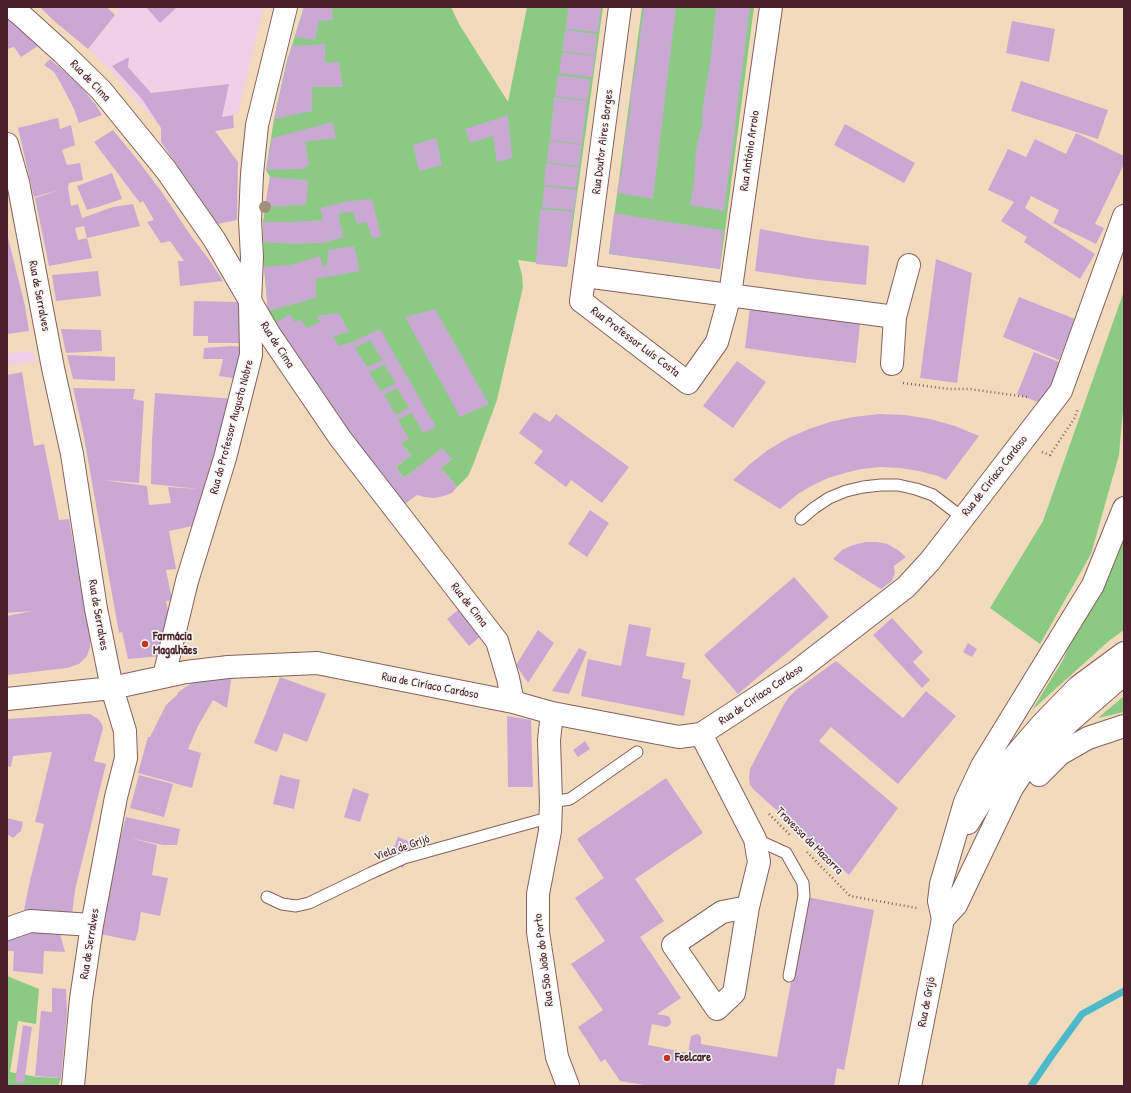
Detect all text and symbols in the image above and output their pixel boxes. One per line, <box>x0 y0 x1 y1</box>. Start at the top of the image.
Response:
street label: Rua de Cima <box>67 57 113 105</box>
street label: Rua Doutor Aires Borges <box>589 89 617 195</box>
street label: Rua António Arroio <box>737 110 763 192</box>
street label: Rua de Serralves <box>25 260 53 332</box>
street label: Rua Professor Luís Costa <box>588 304 682 380</box>
street label: Rua de Cima <box>257 319 297 371</box>
street label: Rua do Professor Augusto Nobre <box>207 358 257 496</box>
street label: Rua de Ciríaco Cardoso <box>959 433 1031 519</box>
street label: Rua de Serralves <box>85 579 111 651</box>
street label: Rua de Cima <box>447 580 491 630</box>
place label: Farmácia Magalhães <box>153 630 197 658</box>
marker: Farmácia Magalhães <box>140 639 150 649</box>
street label: Rua de Ciríaco Cardoso <box>716 662 806 728</box>
street label: Rua de Ciríaco Cardoso <box>380 670 480 702</box>
street label: Travessa da Mazorra <box>772 804 846 878</box>
street label: Viela de Grijó <box>372 832 432 864</box>
street label: Rua de Serralves <box>77 908 103 980</box>
street label: Rua São João do Porto <box>531 913 557 1007</box>
street label: Rua de Grijó <box>915 976 939 1028</box>
place label: Feelcare <box>675 1051 711 1065</box>
marker: Feelcare <box>662 1053 672 1063</box>

